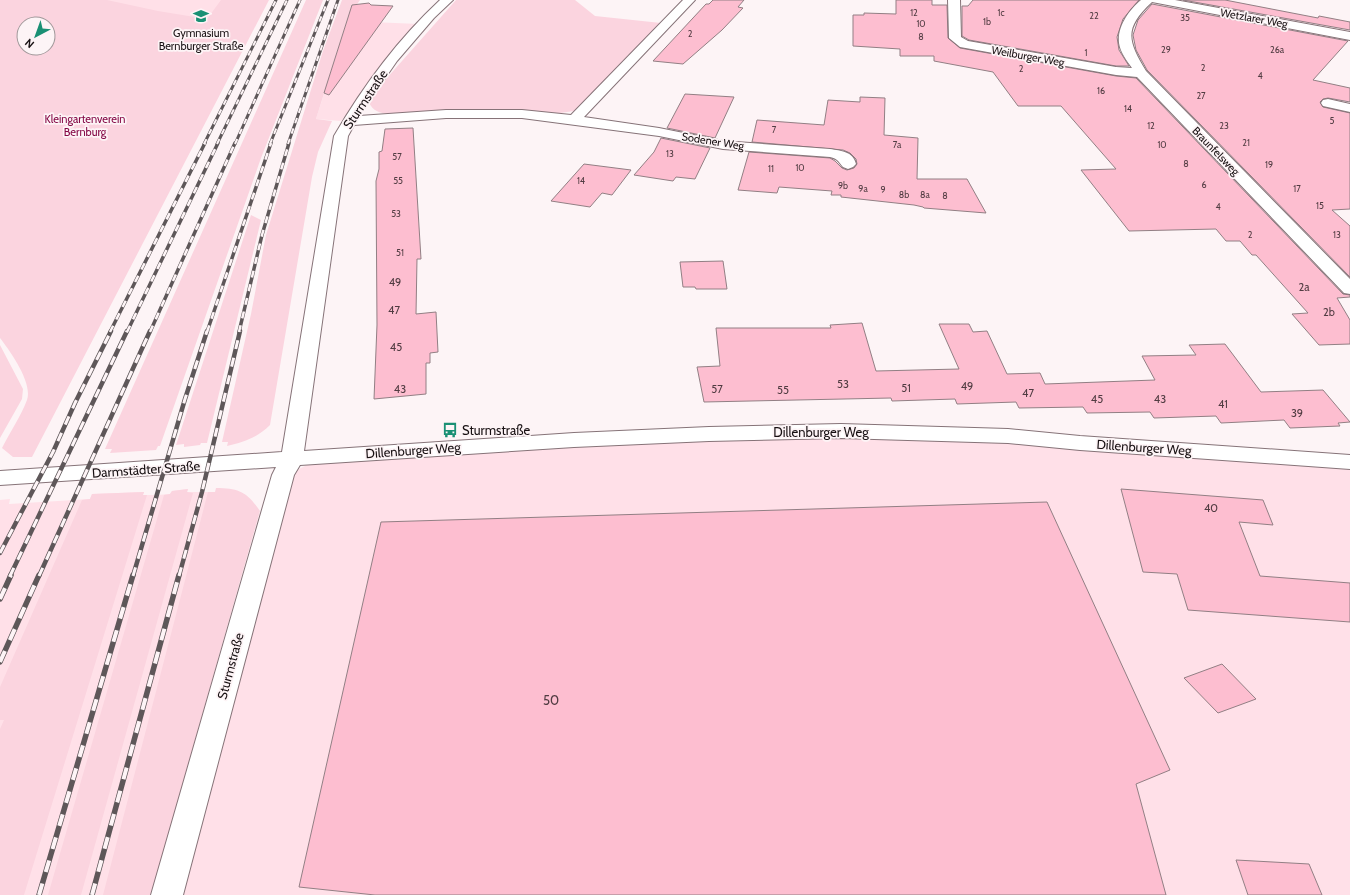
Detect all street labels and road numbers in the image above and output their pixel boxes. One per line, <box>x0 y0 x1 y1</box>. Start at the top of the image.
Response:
street label: Wetzlarer Weg <box>1219 5 1289 31</box>
street label: Weilburger Weg <box>990 43 1066 69</box>
street label: Sturmstraße <box>339 66 391 132</box>
street label: Braunfelsweg <box>1189 124 1243 179</box>
street label: Sodener Weg <box>681 129 746 153</box>
street label: Dillenburger Weg <box>773 424 869 440</box>
street label: Dillenburger Weg <box>1096 436 1193 458</box>
street label: Dillenburger Weg <box>365 439 462 461</box>
street label: Darmstädter Straße <box>91 457 201 481</box>
street label: Sturmstraße <box>213 631 247 701</box>

